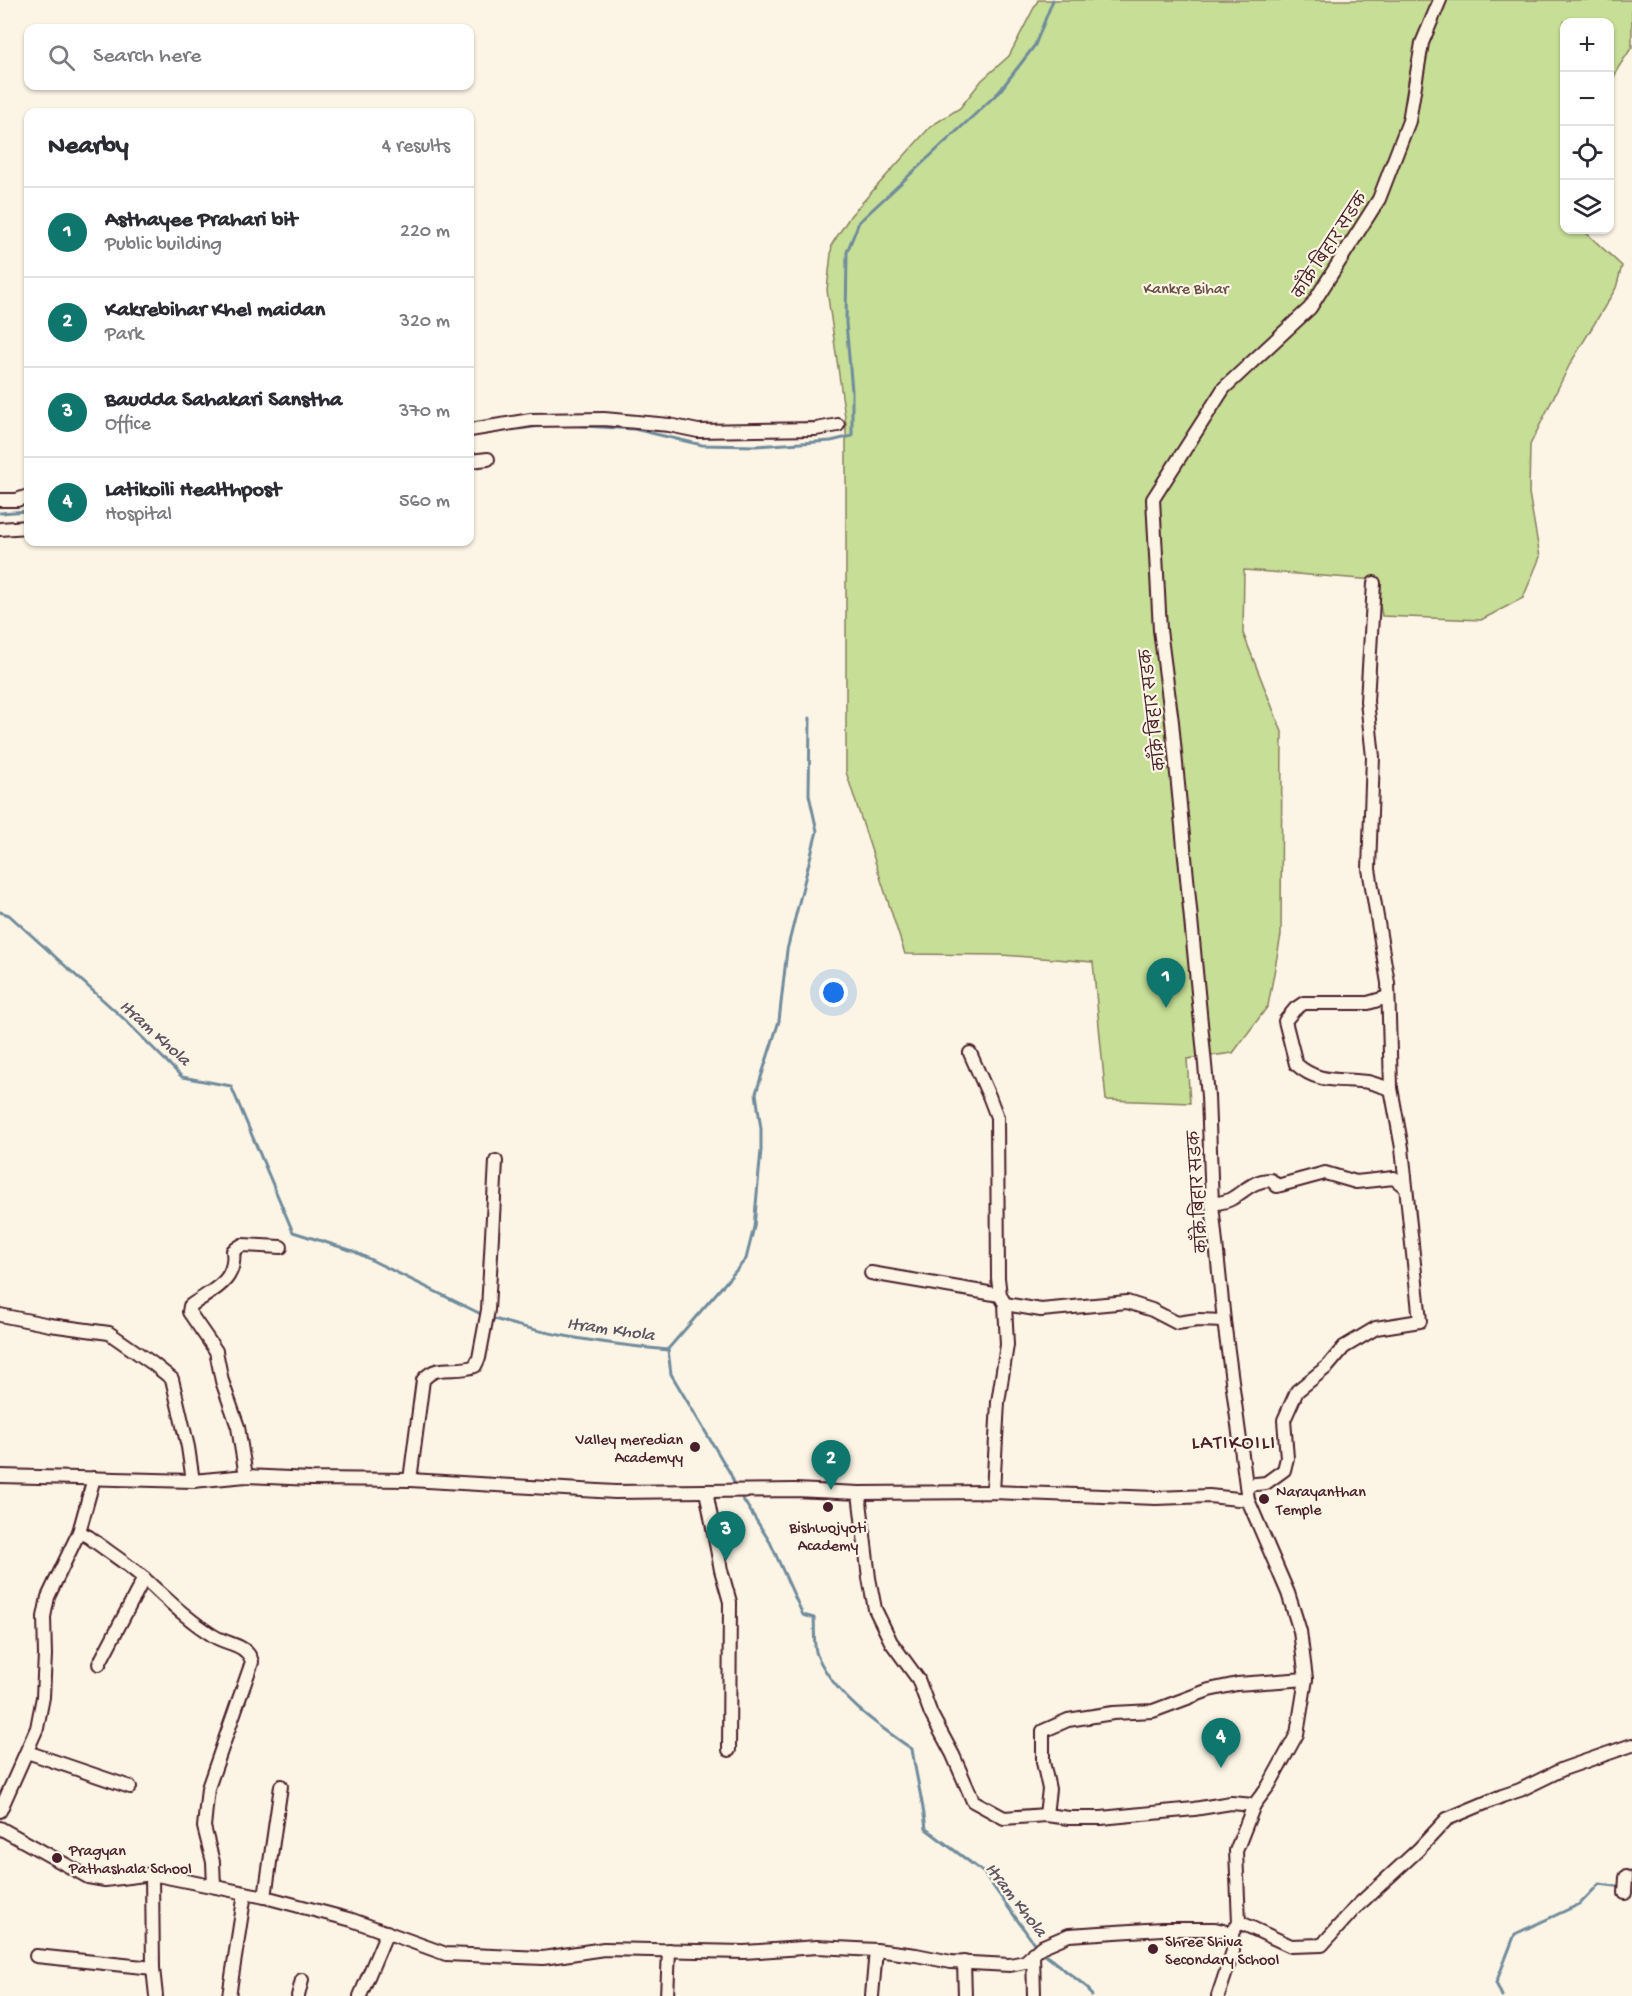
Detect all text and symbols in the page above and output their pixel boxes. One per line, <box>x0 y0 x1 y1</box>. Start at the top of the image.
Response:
map controls <box>1560 18 1614 234</box>
button: + <box>1560 18 1614 72</box>
search box <box>24 24 474 90</box>
icon: search <box>45 41 78 74</box>
text: Search here <box>93 44 201 70</box>
button: − <box>1560 72 1614 126</box>
button: locate <box>1560 126 1614 180</box>
text: Nearby <box>48 132 129 163</box>
text: 4 results <box>382 136 450 159</box>
button: layers <box>1560 180 1614 234</box>
street label: काँक्रे बिहार सडक <box>1286 186 1374 303</box>
text: Asthayee Prahari bit <box>105 208 297 234</box>
text: 1 <box>63 221 72 244</box>
text: 220 m <box>400 221 450 244</box>
text: Public building <box>105 234 222 257</box>
park label: Kankre Bihar <box>1144 281 1230 300</box>
text: Kakrebihar Khel maidan <box>105 298 325 324</box>
text: 2 <box>63 311 72 334</box>
text: 320 m <box>400 311 450 334</box>
text: Park <box>105 324 143 347</box>
text: Baudda Sahakari Sanstha <box>105 388 342 414</box>
text: 3 <box>62 401 73 424</box>
text: 370 m <box>399 401 450 424</box>
text: Office <box>105 414 151 437</box>
text: Latikoili Healthpost <box>105 478 281 504</box>
text: 4 <box>63 491 72 514</box>
text: 560 m <box>399 491 450 514</box>
text: Hospital <box>105 504 172 527</box>
street label: काँक्रे बिहार सडक <box>1132 646 1172 772</box>
pin: 1 <box>1146 958 1186 1008</box>
your location <box>819 978 848 1007</box>
water label: Itram Khola <box>115 997 195 1072</box>
street label: काँक्रे बिहार सडक <box>1181 1129 1214 1254</box>
water label: Itram Khola <box>566 1314 657 1347</box>
place label: Valley meredian Academyy <box>574 1432 683 1469</box>
district label: LATIKOILI <box>1191 1433 1277 1456</box>
marker: Valley meredian Academyy <box>688 1440 702 1454</box>
pin: 2 <box>812 1440 850 1490</box>
place label: Narayanthan Temple <box>1275 1484 1366 1521</box>
marker: Narayanthan Temple <box>1257 1492 1271 1506</box>
marker: Bishwojyoti Academy <box>821 1500 835 1514</box>
pin: 3 <box>706 1512 746 1561</box>
place label: Bishwojyoti Academy <box>788 1520 867 1557</box>
pin: 4 <box>1202 1718 1240 1768</box>
place label: Pragyan Pathashala School <box>68 1843 192 1880</box>
marker: Pragyan Pathashala School <box>50 1851 64 1865</box>
water label: Itram Khola <box>980 1859 1051 1942</box>
place label: Shree Shiva Secondary School <box>1165 1934 1279 1971</box>
marker: Shree Shiva Secondary School <box>1146 1942 1160 1956</box>

